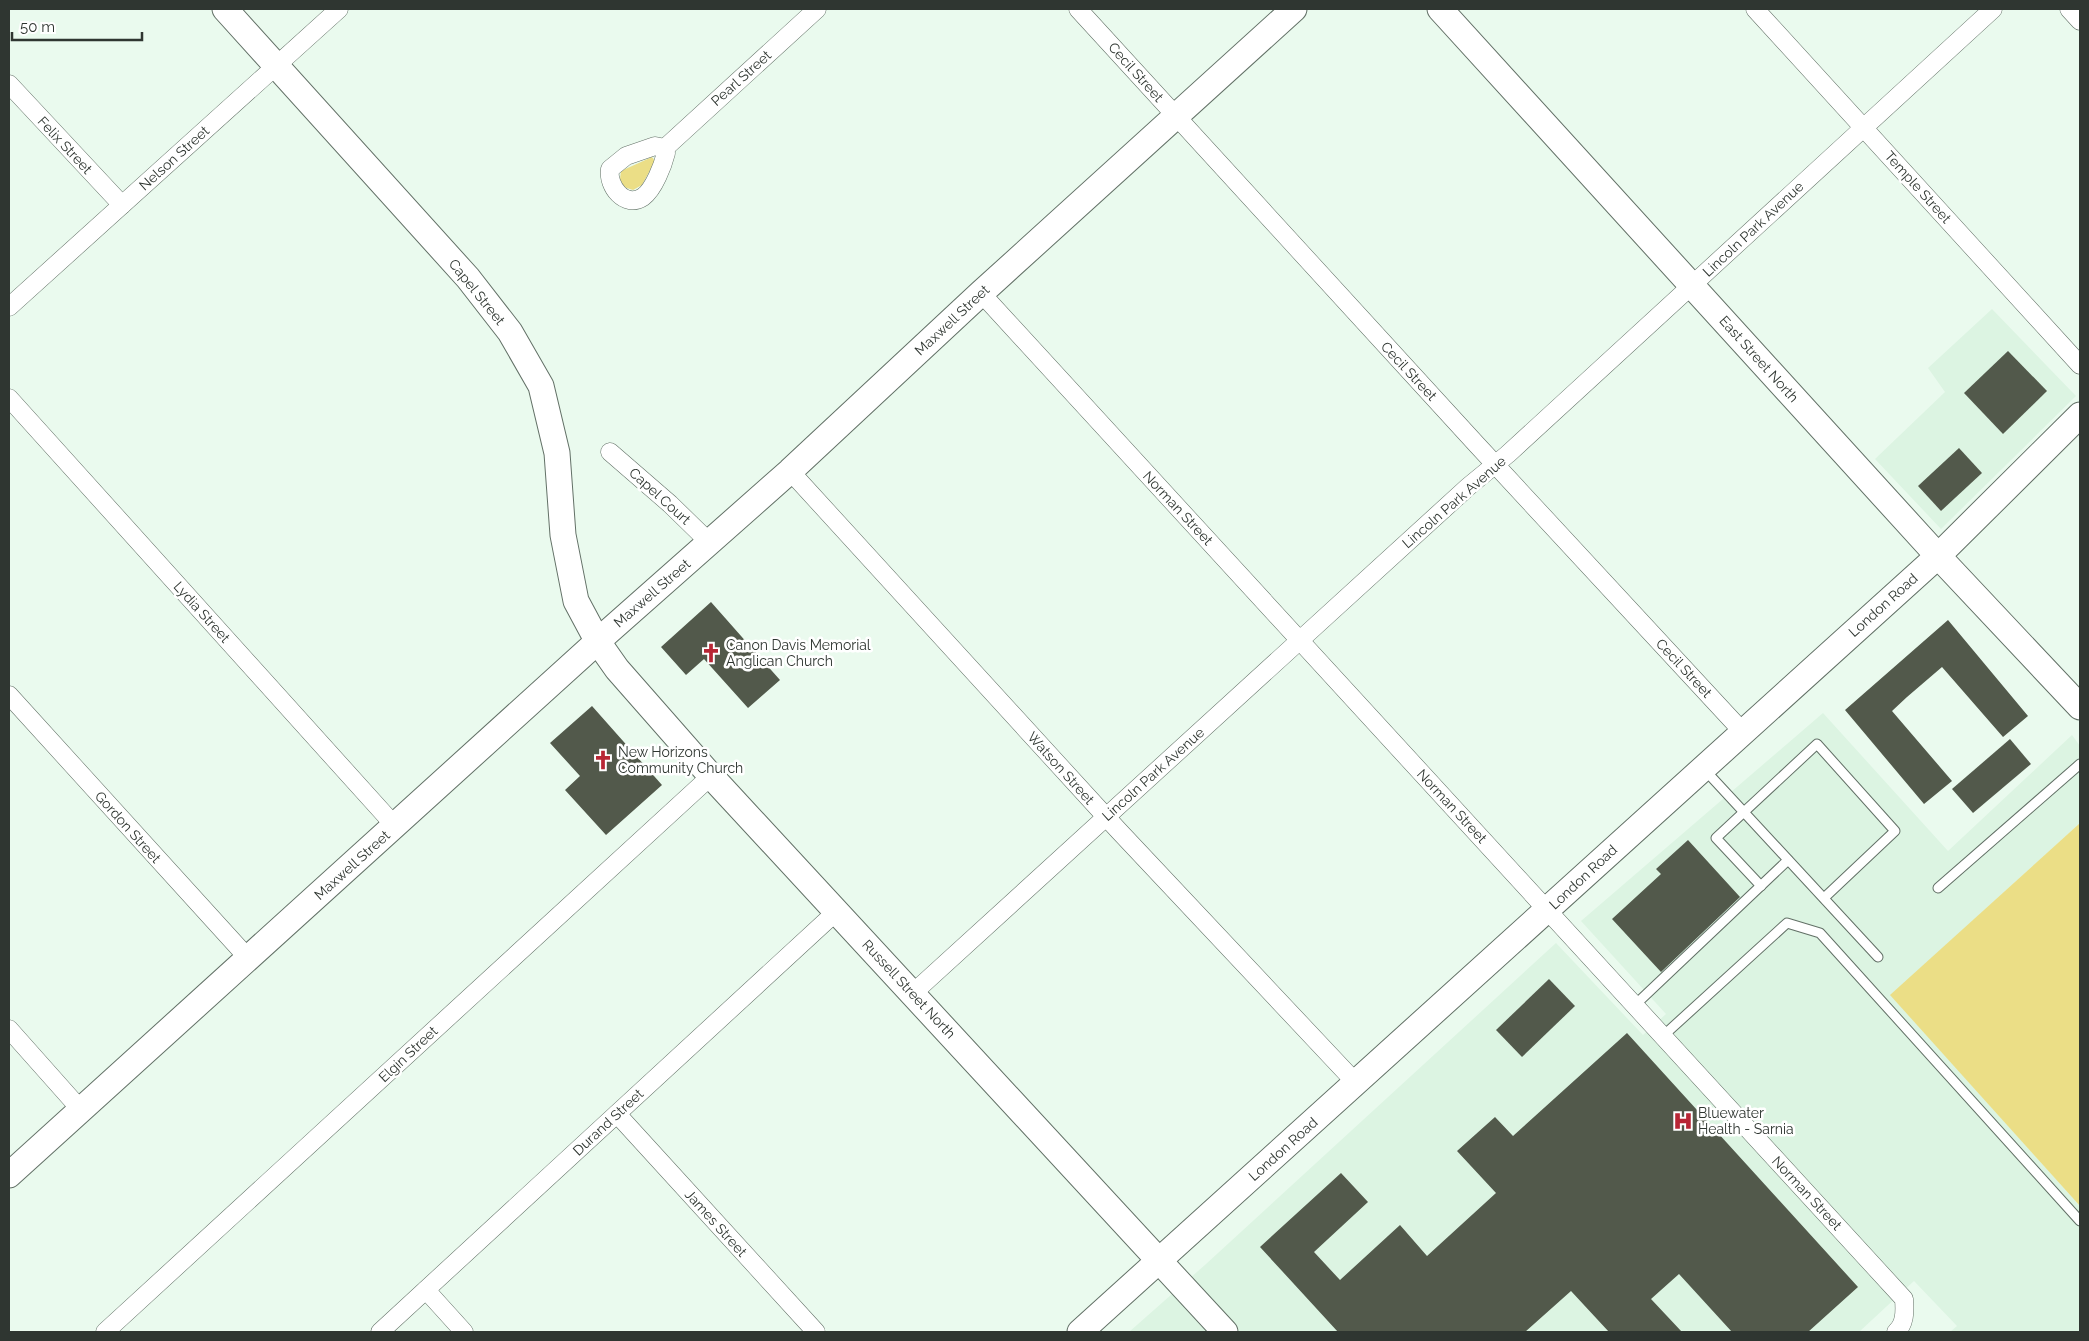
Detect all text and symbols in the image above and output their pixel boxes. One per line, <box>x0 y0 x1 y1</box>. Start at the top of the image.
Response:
scale bar <box>12 10 142 42</box>
text: 50 m <box>20 18 55 36</box>
street label: Cecil Street <box>1105 39 1167 105</box>
street label: Pearl Street <box>708 47 774 109</box>
street label: Felix Street <box>34 113 96 177</box>
street label: Nelson Street <box>136 122 212 194</box>
street label: Temple Street <box>1882 148 1955 226</box>
street label: Lincoln Park Avenue <box>1699 178 1807 280</box>
street label: Capel Street <box>446 256 509 328</box>
street label: Maxwell Street <box>912 281 993 359</box>
street label: East Street North <box>1716 313 1802 405</box>
street label: Cecil Street <box>1378 338 1440 404</box>
street label: Lincoln Park Avenue <box>1399 453 1509 551</box>
street label: Capel Court <box>626 464 694 528</box>
street label: Norman Street <box>1140 468 1216 548</box>
street label: Maxwell Street <box>611 555 694 630</box>
street label: London Road <box>1845 570 1921 640</box>
street label: Lydia Street <box>171 578 234 646</box>
street label: Cecil Street <box>1653 635 1715 701</box>
place label: Canon Davis Memorial Anglican Church <box>726 637 871 669</box>
church icon: Canon Davis Memorial Anglican Church <box>700 642 722 664</box>
street label: Lincoln Park Avenue <box>1099 724 1207 824</box>
street label: Watson Street <box>1024 729 1098 808</box>
place label: New Horizons Community Church <box>618 744 743 776</box>
church icon: New Horizons Community Church <box>592 749 614 771</box>
street label: Norman Street <box>1414 766 1490 846</box>
street label: Gordon Street <box>92 788 164 866</box>
street label: Maxwell Street <box>311 827 393 903</box>
street label: London Road <box>1546 842 1620 912</box>
street label: Russell Street North <box>859 936 959 1042</box>
street label: Elgin Street <box>375 1023 441 1085</box>
street label: Durand Street <box>570 1085 647 1159</box>
place label: Bluewater Health - Sarnia <box>1698 1105 1794 1137</box>
hospital icon: Bluewater Health - Sarnia <box>1672 1110 1694 1132</box>
street label: London Road <box>1245 1114 1321 1184</box>
street label: Norman Street <box>1769 1153 1845 1233</box>
street label: James Street <box>682 1186 750 1260</box>

